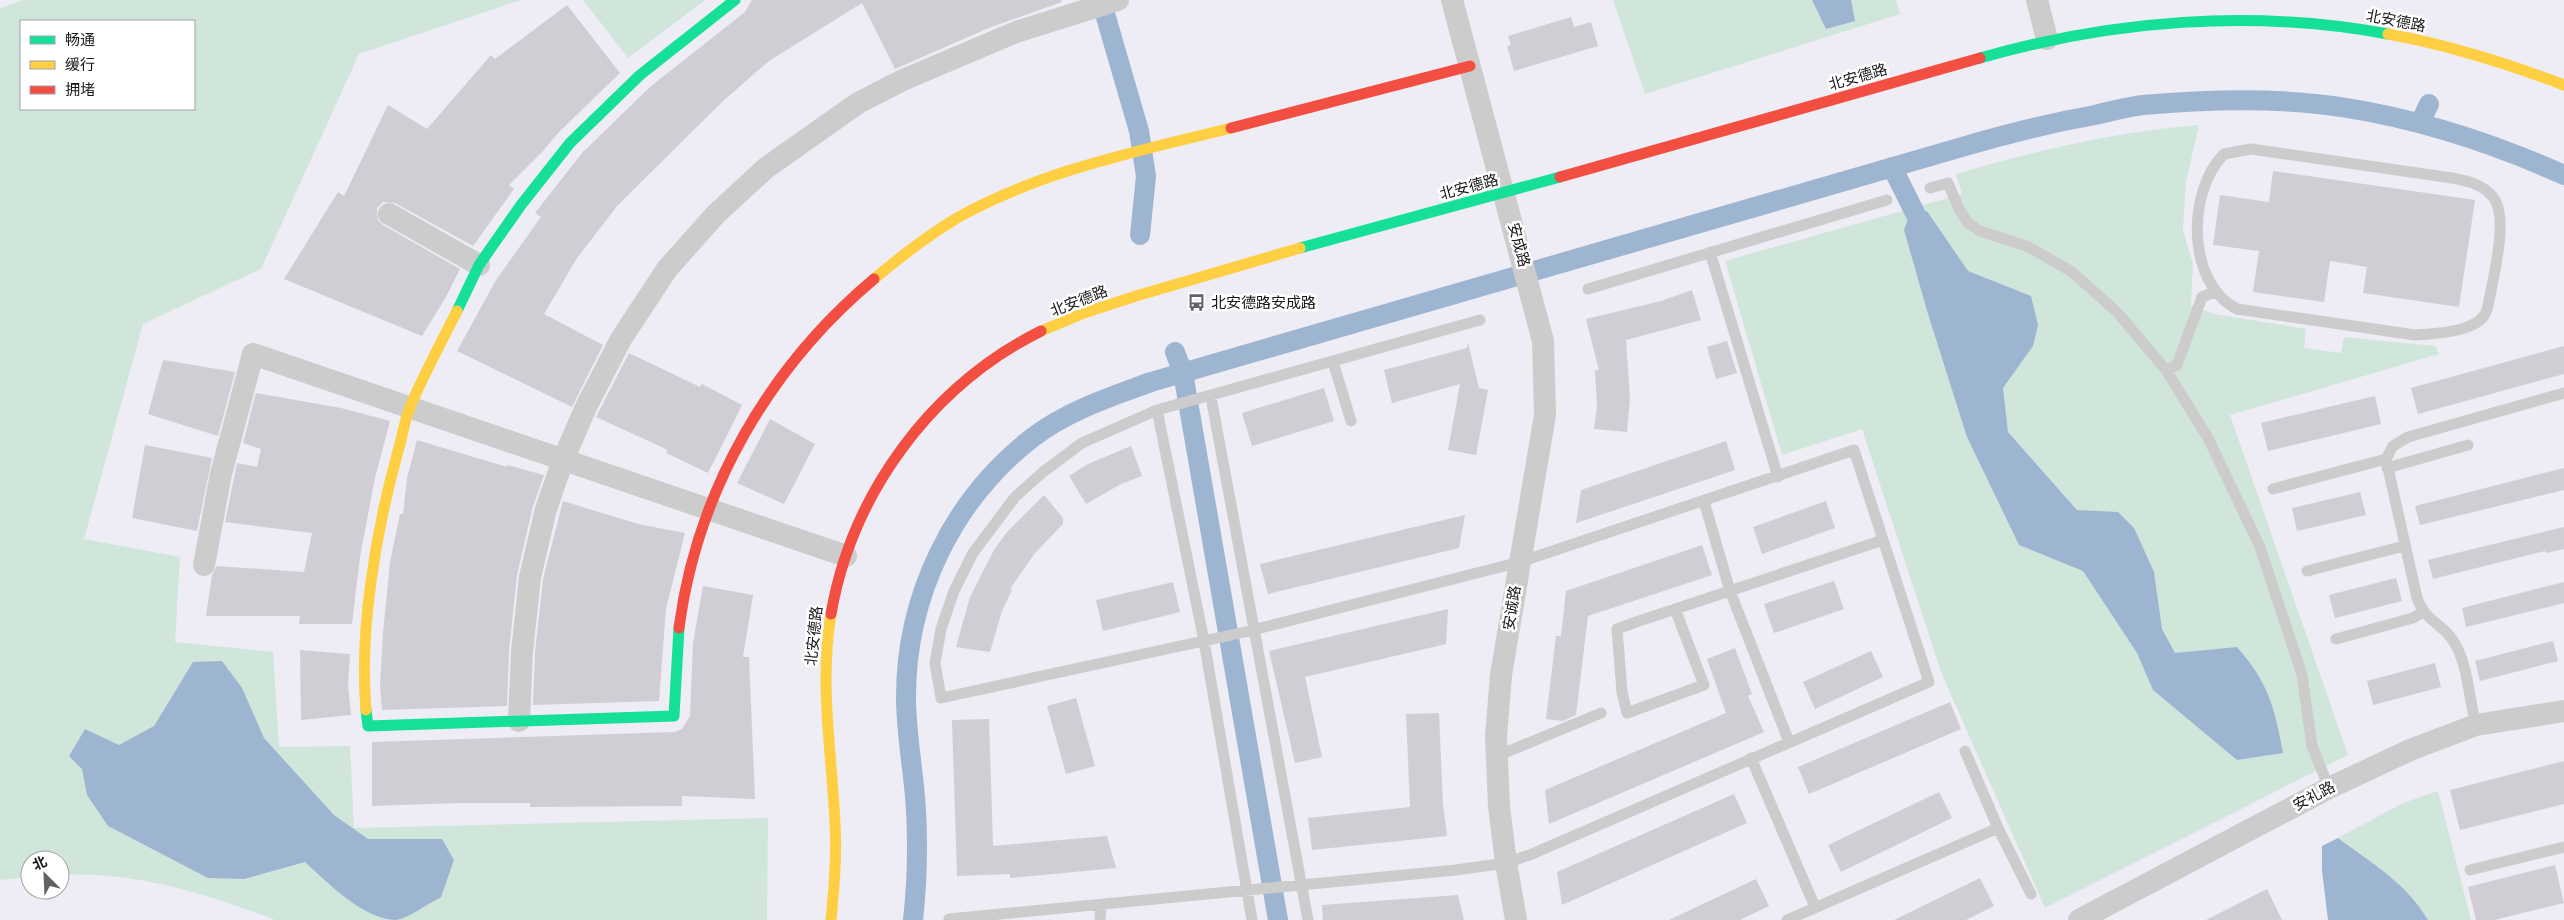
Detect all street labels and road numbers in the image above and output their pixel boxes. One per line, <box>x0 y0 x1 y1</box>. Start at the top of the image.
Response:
street label: 北安德路 <box>2365 6 2427 36</box>
street label: 北安德路 <box>1827 60 1889 94</box>
street label: 北安德路 <box>1438 171 1500 203</box>
street label: 安成路 <box>1504 221 1534 269</box>
street label: 北安德路 <box>1048 282 1110 320</box>
street label: 安诚路 <box>1500 584 1524 632</box>
street label: 北安德路 <box>802 605 826 667</box>
street label: 安礼路 <box>2290 777 2338 815</box>

